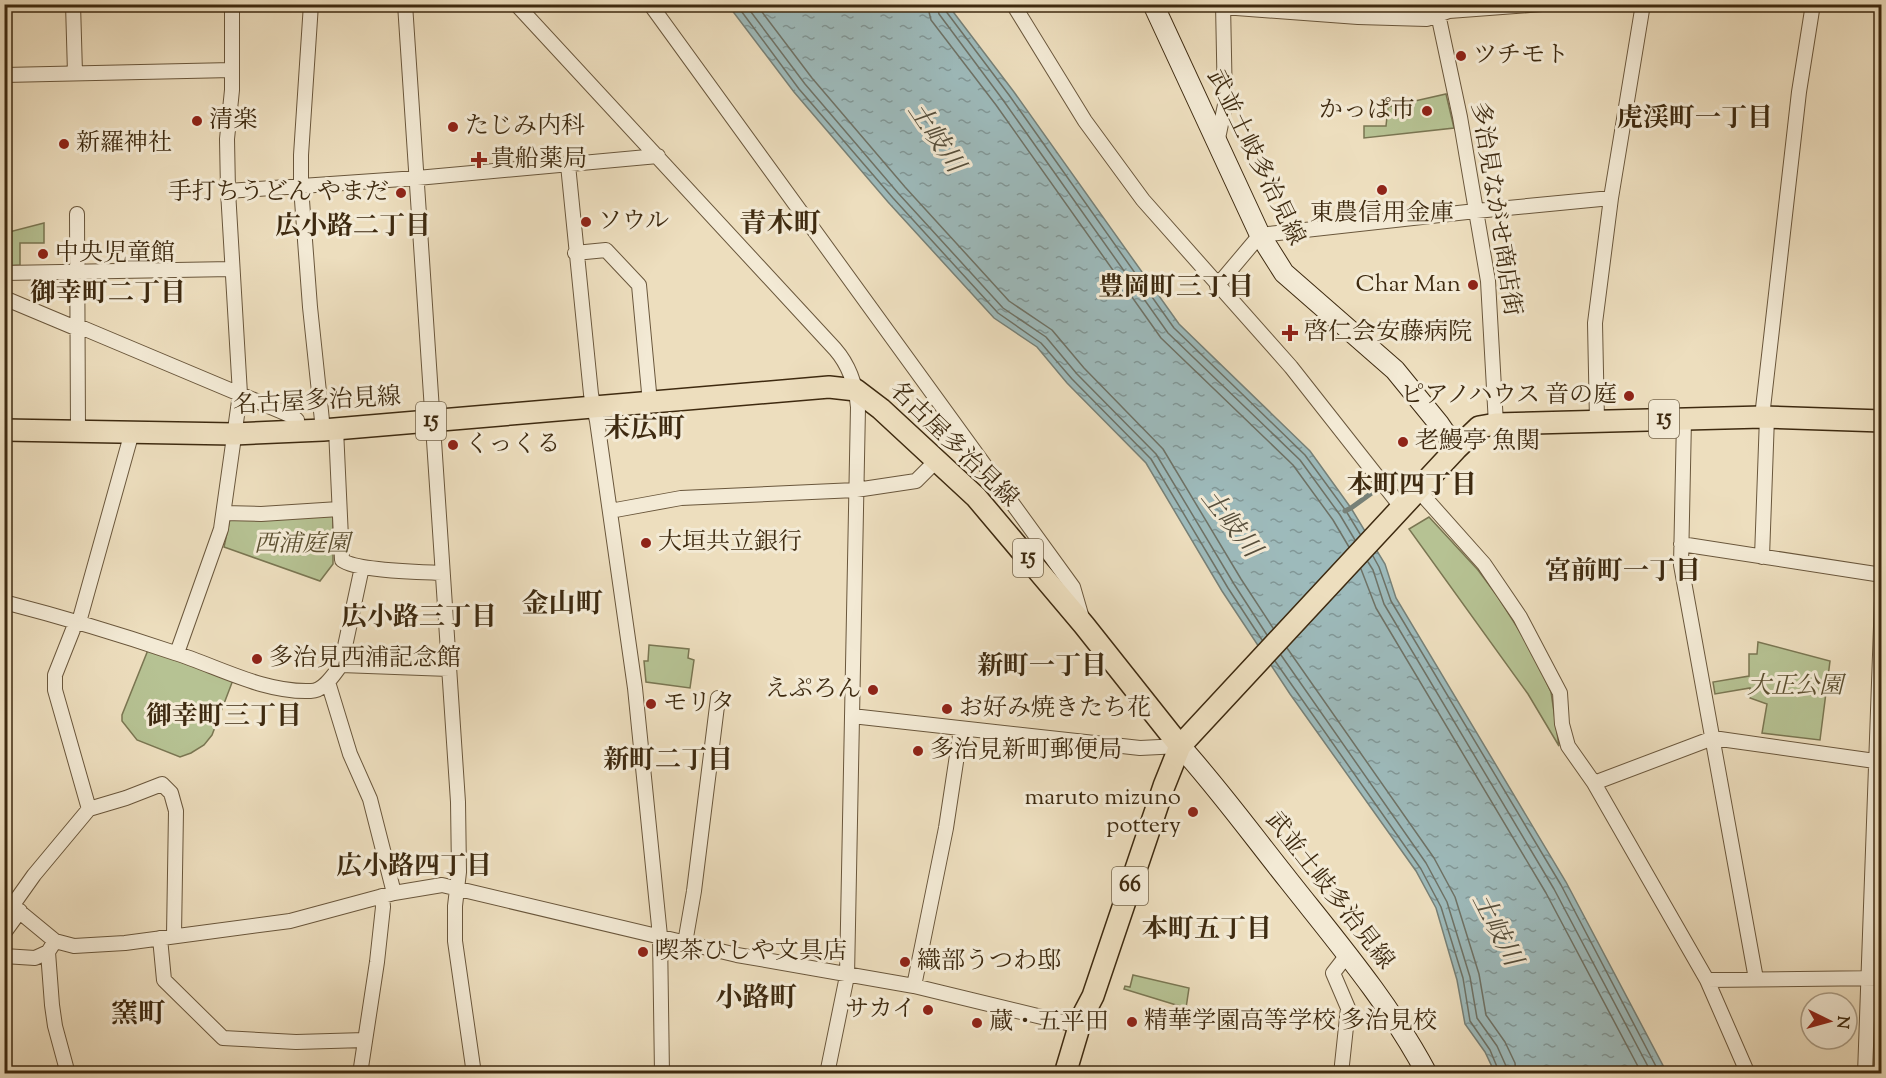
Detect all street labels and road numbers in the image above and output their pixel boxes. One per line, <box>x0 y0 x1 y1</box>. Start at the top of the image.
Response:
street label: 武並土岐多治見線 <box>1198 64 1312 252</box>
street label: 多治見ながせ商店街 <box>1461 100 1529 318</box>
street label: 名古屋多治見線 <box>881 374 1025 516</box>
street label: 名古屋多治見線 <box>232 381 402 423</box>
road number: 15 <box>1649 400 1679 438</box>
road number: 15 <box>416 402 446 440</box>
road number: 15 <box>1013 539 1043 577</box>
street label: 武並土岐多治見線 <box>1257 805 1401 977</box>
road number: 66 <box>1112 867 1148 905</box>

